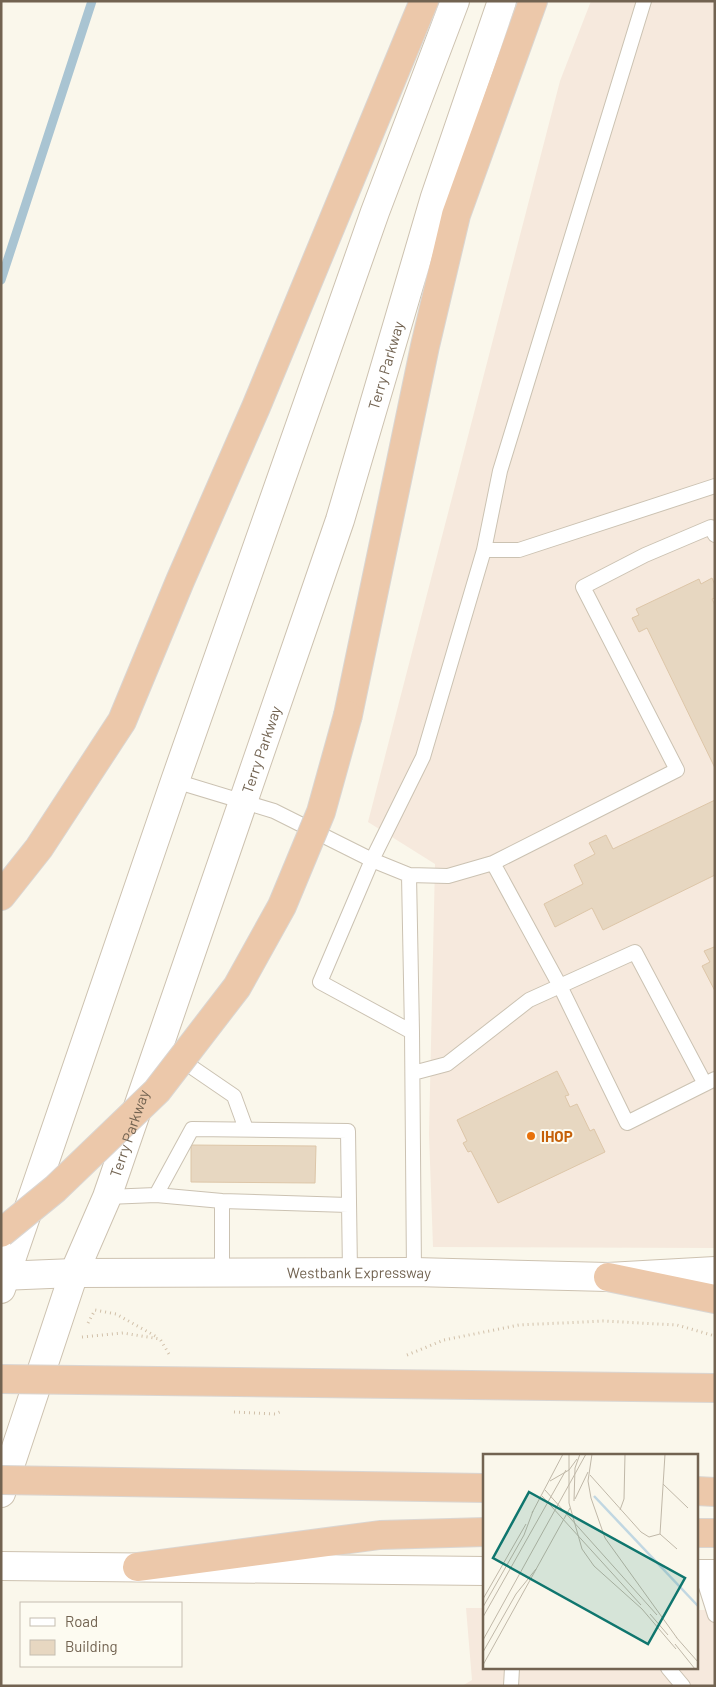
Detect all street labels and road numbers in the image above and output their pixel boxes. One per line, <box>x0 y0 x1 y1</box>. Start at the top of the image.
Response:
street label: Terry Parkway <box>364 319 407 412</box>
street label: Terry Parkway <box>238 703 284 796</box>
street label: Terry Parkway <box>106 1087 152 1179</box>
street label: Westbank Expressway <box>287 1263 431 1281</box>

